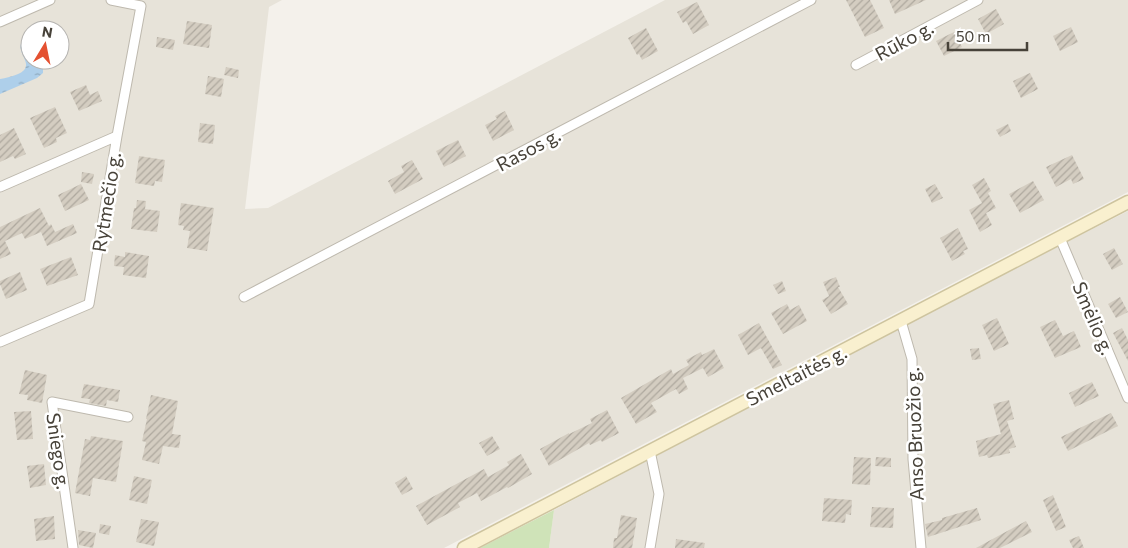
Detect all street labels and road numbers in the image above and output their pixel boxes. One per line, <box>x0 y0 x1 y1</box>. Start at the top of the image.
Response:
street label: Rūko g. <box>871 15 937 65</box>
street label: Rasos g. <box>492 123 564 175</box>
street label: Rytmečio g. <box>87 150 125 254</box>
street label: Smėlio g. <box>1068 278 1120 358</box>
street label: Smeltaitės g. <box>742 340 850 410</box>
street label: Anso Bruožio g. <box>900 367 928 501</box>
street label: Sniego g. <box>42 411 76 491</box>

